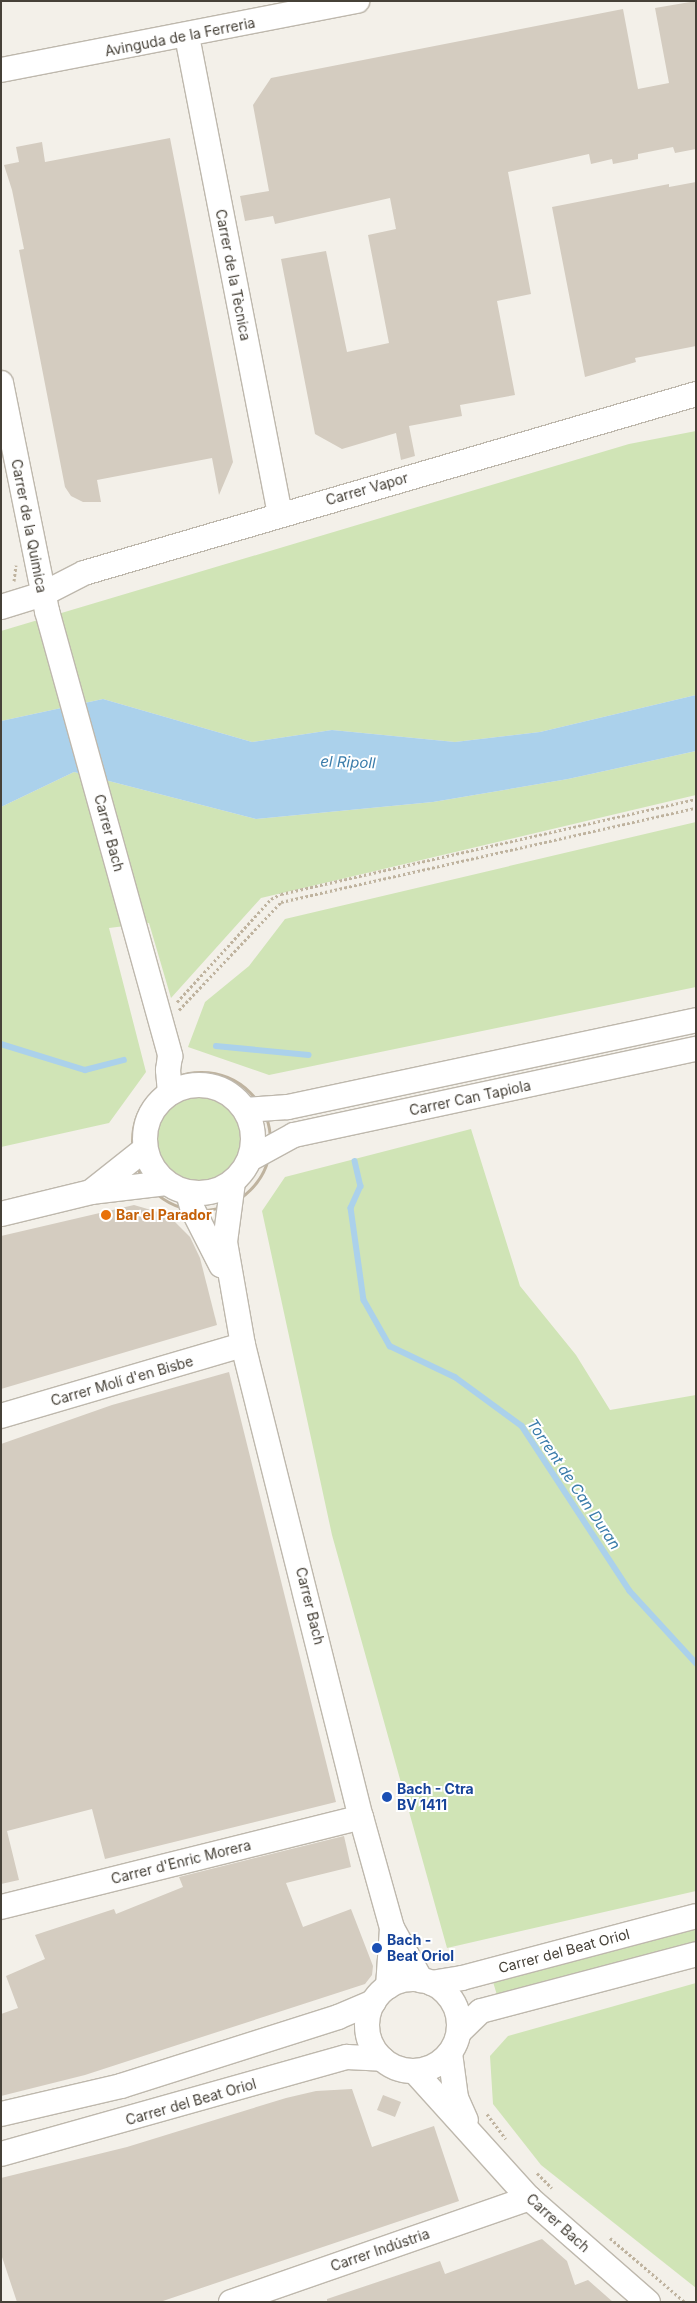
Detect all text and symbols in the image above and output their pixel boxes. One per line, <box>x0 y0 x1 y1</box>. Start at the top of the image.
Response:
street label: Avinguda de la Ferreria <box>103 14 257 60</box>
street label: Carrer de la Tècnica <box>212 208 254 342</box>
street label: Carrer de la Quimica <box>8 458 50 594</box>
street label: Carrer Vapor <box>324 469 410 509</box>
water label: el Ripoll <box>320 752 376 772</box>
street label: Carrer Bach <box>91 793 127 873</box>
street label: Carrer Can Tapiola <box>408 1077 532 1119</box>
place label: Bar el Parador <box>116 1207 212 1223</box>
marker: Bar el Parador <box>100 1209 112 1221</box>
street label: Carrer Molí d'en Bisbe <box>49 1353 195 1409</box>
water label: Torrent de Can Duran <box>523 1415 625 1553</box>
street label: Carrer Bach <box>292 1566 328 1646</box>
place label: Bach - Ctra BV 1411 <box>397 1781 474 1814</box>
marker: Bach - Ctra BV 1411 <box>381 1791 393 1803</box>
street label: Carrer d'Enric Morera <box>109 1836 253 1888</box>
street label: Carrer del Beat Oriol <box>497 1925 631 1977</box>
place label: Bach - Beat Oriol <box>387 1932 454 1964</box>
marker: Bach - Beat Oriol <box>371 1942 383 1954</box>
street label: Carrer del Beat Oriol <box>124 2075 258 2129</box>
street label: Carrer Bach <box>523 2190 593 2256</box>
street label: Carrer Indústria <box>328 2225 432 2275</box>

